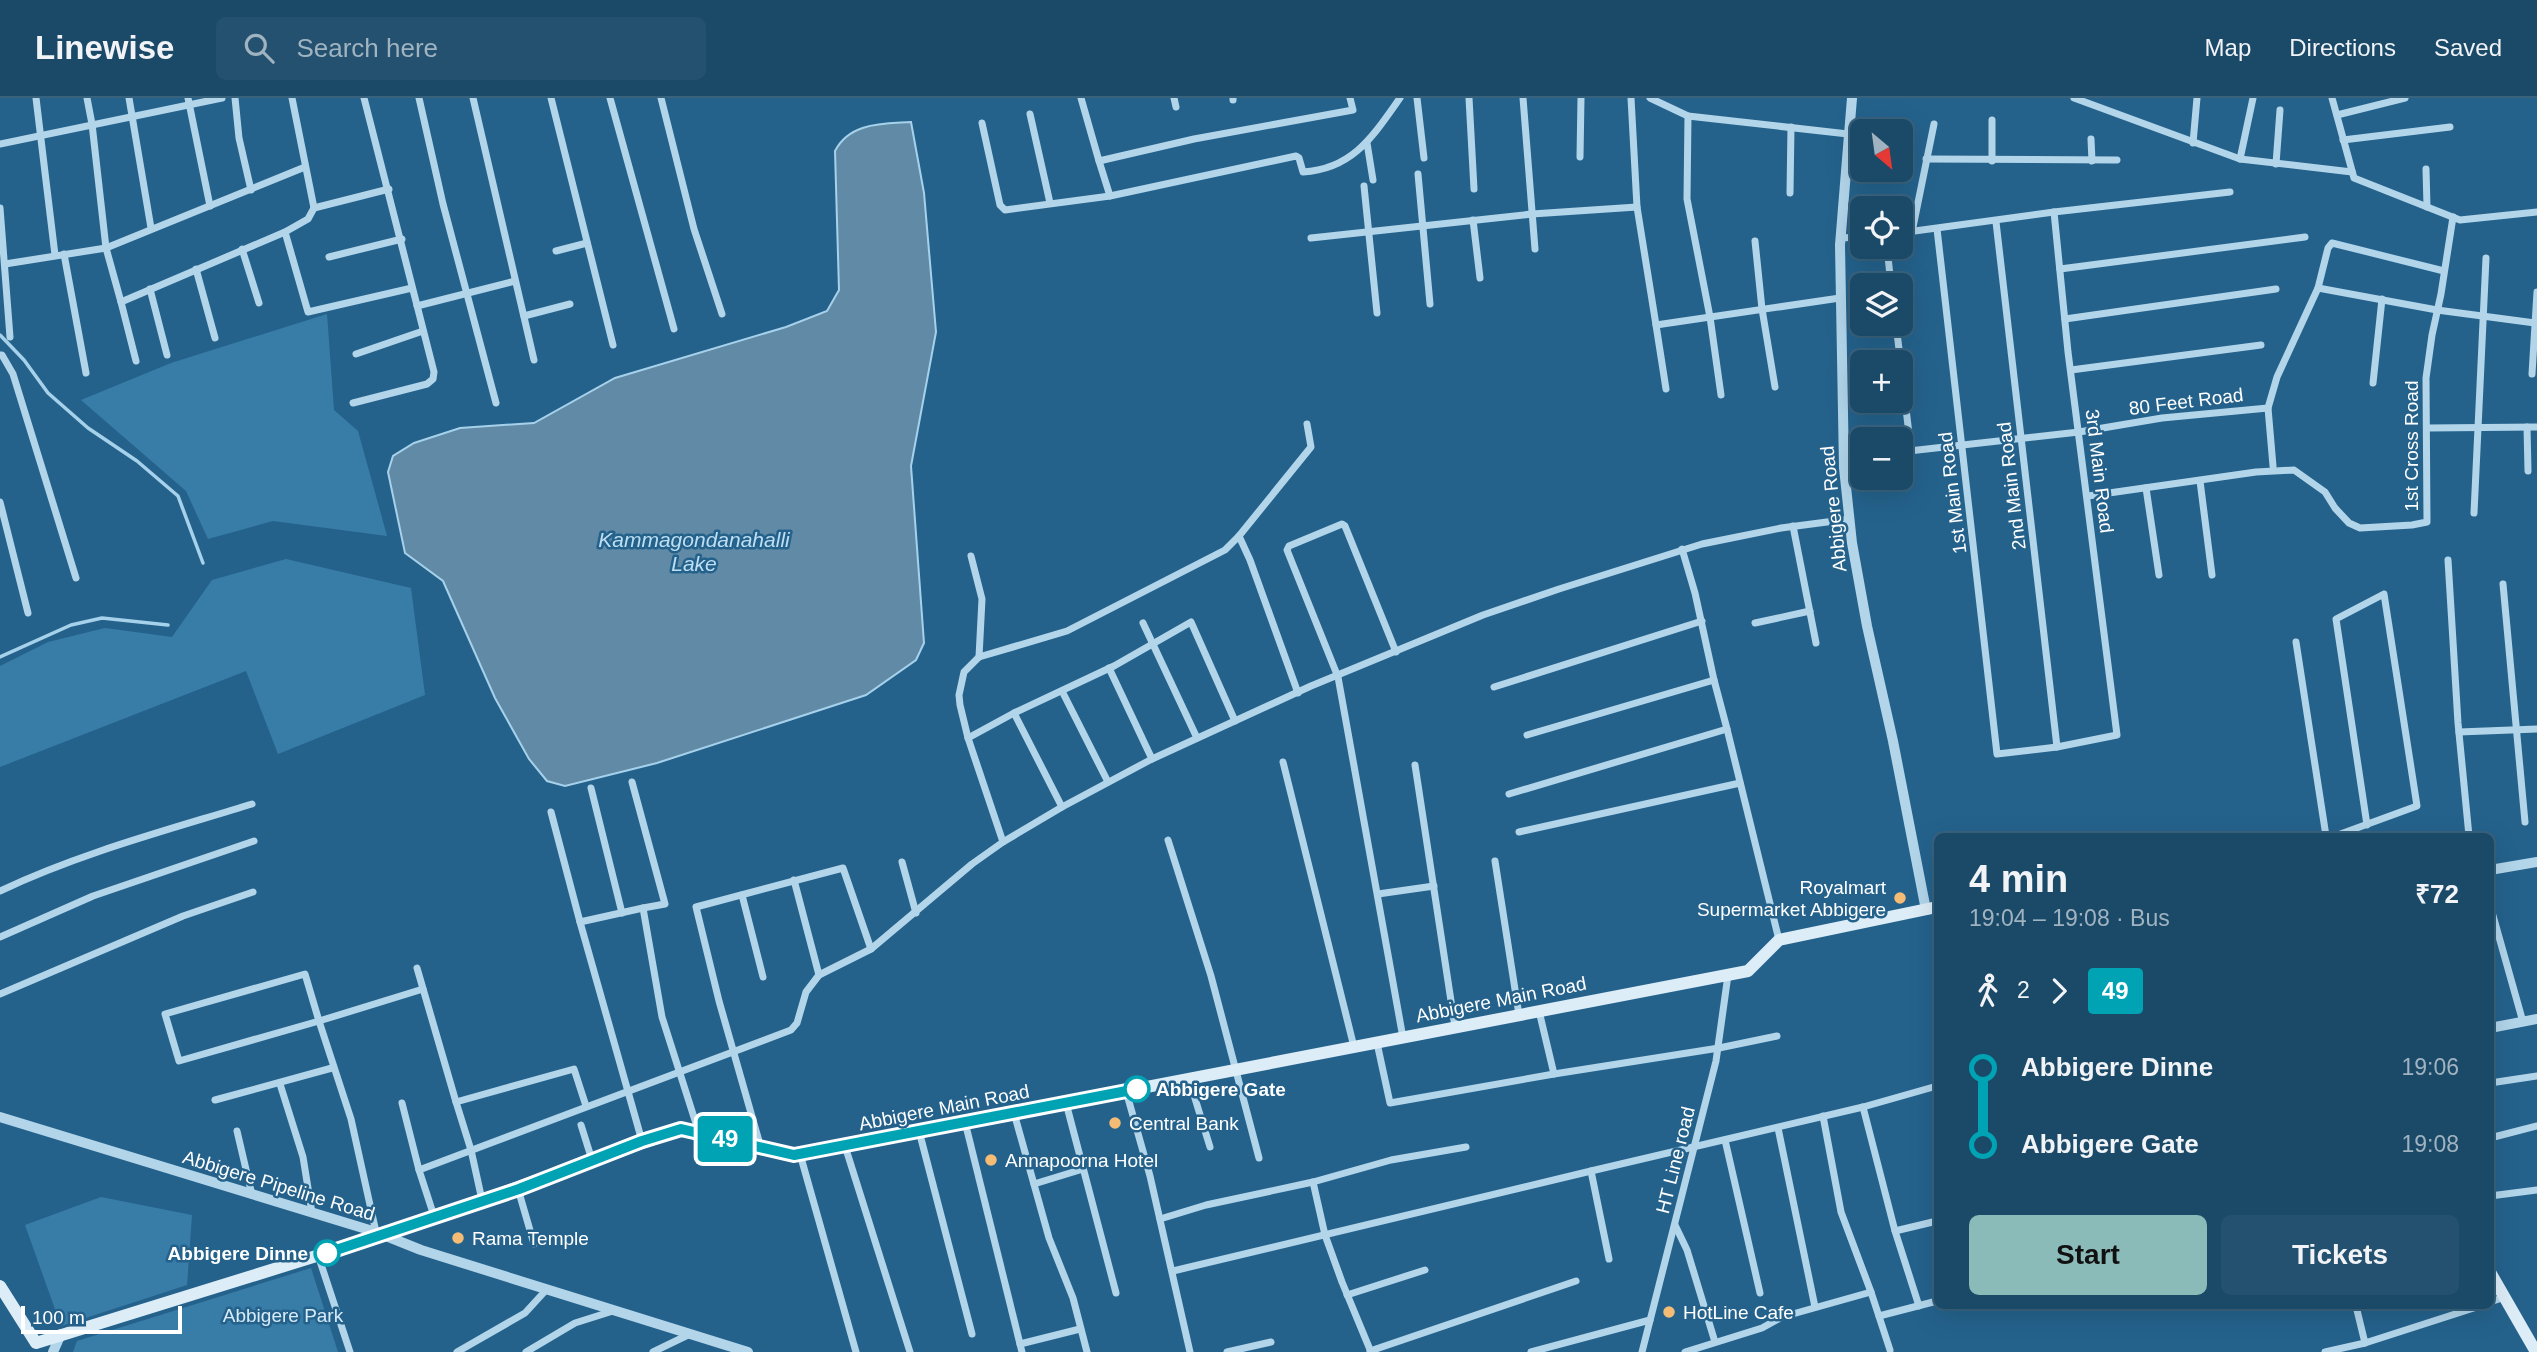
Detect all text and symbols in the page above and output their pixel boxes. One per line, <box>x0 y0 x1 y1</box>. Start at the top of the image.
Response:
search box <box>216 17 706 80</box>
text: Linewise <box>35 29 174 66</box>
icon: search <box>240 29 278 67</box>
text: Search here <box>296 33 438 63</box>
text: Map <box>2205 34 2251 61</box>
text: Directions <box>2289 34 2396 61</box>
text: Saved <box>2434 34 2502 61</box>
north arrow <box>1850 119 1913 182</box>
map controls <box>1850 119 1913 490</box>
button: locate <box>1850 196 1913 259</box>
button: layers <box>1850 273 1913 336</box>
button: + <box>1850 350 1913 413</box>
street label: 1st Cross Road <box>2401 381 2422 511</box>
street label: 80 Feet Road <box>2128 384 2244 419</box>
street label: 3rd Main Road <box>2081 408 2118 534</box>
street label: 2nd Main Road <box>1993 421 2030 551</box>
button: − <box>1850 427 1913 490</box>
street label: 1st Main Road <box>1935 431 1970 555</box>
street label: Abbigere Road <box>1816 445 1851 573</box>
water label: Kammagondanahalli Lake <box>598 528 791 575</box>
text: 4 min <box>1969 858 2068 900</box>
place label: Royalmart Supermarket Abbigere <box>1697 877 1887 920</box>
text: ₹72 <box>2415 879 2459 909</box>
marker: Royalmart Supermarket Abbigere <box>1892 890 1908 906</box>
text: 19:04 – 19:08 · Bus <box>1969 905 2170 931</box>
icon: walk <box>1969 972 2007 1010</box>
icon: forward <box>2040 972 2078 1010</box>
street label: Abbigere Main Road <box>1414 973 1588 1026</box>
text: 2 <box>2017 977 2030 1003</box>
text: 49 <box>2102 977 2129 1004</box>
text: Abbigere Dinne <box>2021 1052 2213 1082</box>
text: 19:06 <box>2401 1054 2459 1080</box>
marker: Abbigere Gate <box>1124 1076 1150 1102</box>
place label: Abbigere Gate <box>1156 1079 1286 1100</box>
street label: Abbigere Main Road <box>857 1081 1031 1134</box>
street label: HT Line road <box>1652 1104 1699 1216</box>
place label: Central Bank <box>1129 1113 1239 1134</box>
marker: Central Bank <box>1107 1115 1123 1131</box>
line badge: 49 <box>694 1116 756 1162</box>
text: 49 <box>712 1125 738 1152</box>
text: Abbigere Gate <box>2021 1129 2199 1159</box>
text: 19:08 <box>2401 1131 2459 1157</box>
street label: Abbigere Pipeline Road <box>180 1146 377 1225</box>
place label: Annapoorna Hotel <box>1005 1150 1158 1171</box>
marker: Annapoorna Hotel <box>983 1152 999 1168</box>
button: Start <box>1969 1215 2207 1295</box>
button: Tickets <box>2221 1215 2459 1295</box>
place label: Rama Temple <box>472 1228 589 1249</box>
marker: Rama Temple <box>450 1230 466 1246</box>
marker: Abbigere Dinne <box>314 1240 340 1266</box>
place label: Abbigere Dinne <box>168 1243 308 1264</box>
place label: HotLine Cafe <box>1683 1302 1794 1323</box>
scale bar <box>21 1303 182 1335</box>
marker: HotLine Cafe <box>1661 1304 1677 1320</box>
park label: Abbigere Park <box>223 1305 344 1326</box>
text: 100 m <box>32 1307 85 1328</box>

